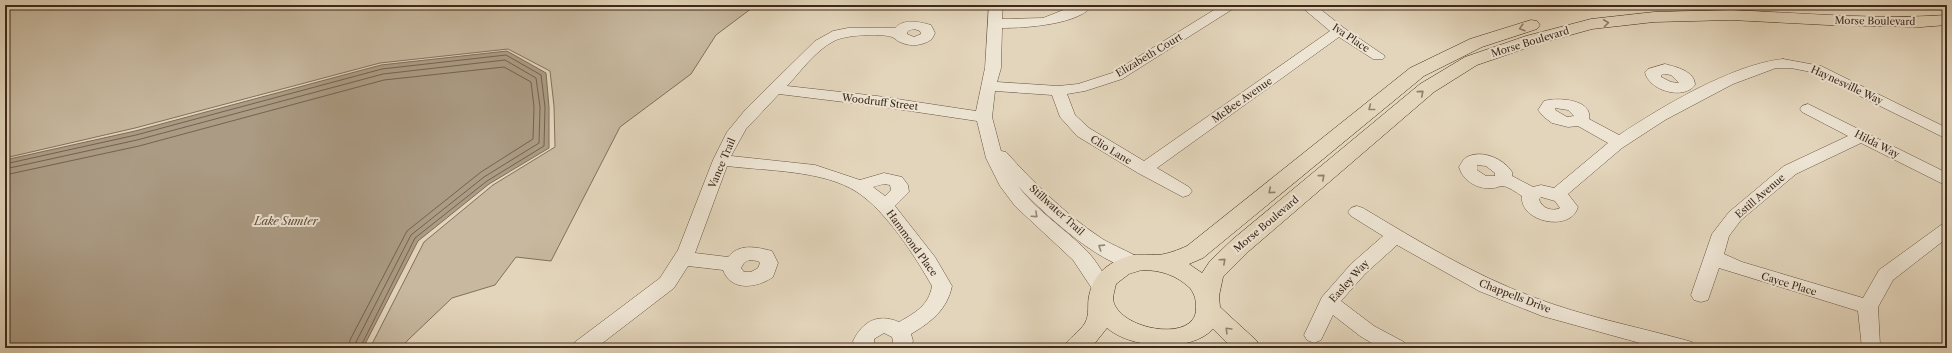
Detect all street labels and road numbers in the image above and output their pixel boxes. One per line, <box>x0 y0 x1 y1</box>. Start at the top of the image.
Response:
street label: Morse Boulevard <box>1834 14 1916 28</box>
street label: Iva Place <box>1330 21 1372 55</box>
street label: Morse Boulevard <box>1489 24 1571 60</box>
street label: Elizabeth Court <box>1113 30 1185 80</box>
street label: Haynesville Way <box>1809 63 1886 108</box>
street label: McBee Avenue <box>1209 74 1275 126</box>
street label: Woodruff Street <box>840 91 919 113</box>
street label: Hilda Way <box>1852 127 1902 161</box>
street label: Clio Lane <box>1088 133 1134 168</box>
street label: Vance Trail <box>705 136 738 191</box>
street label: Estill Avenue <box>1733 171 1788 221</box>
street label: Stillwater Trail <box>1027 182 1087 238</box>
street label: Morse Boulevard <box>1231 193 1301 255</box>
street label: Hammond Place <box>883 207 941 279</box>
street label: Easley Way <box>1326 257 1372 305</box>
street label: Cayce Place <box>1760 269 1819 299</box>
street label: Chappells Drive <box>1477 276 1553 316</box>

